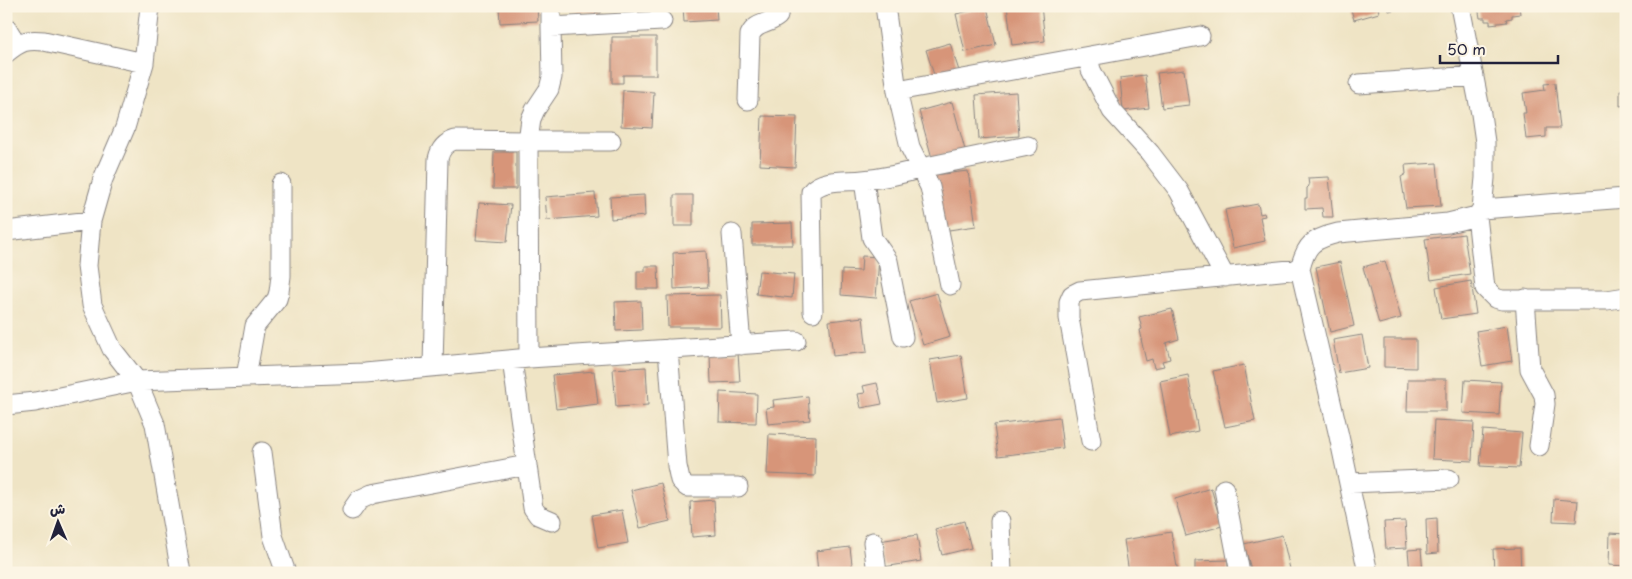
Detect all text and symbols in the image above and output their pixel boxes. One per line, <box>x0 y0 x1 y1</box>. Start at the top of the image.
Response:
scale bar <box>1440 32 1557 64</box>
text: 50 m <box>1447 37 1486 60</box>
north arrow <box>32 496 82 546</box>
text: ش <box>49 498 66 519</box>

